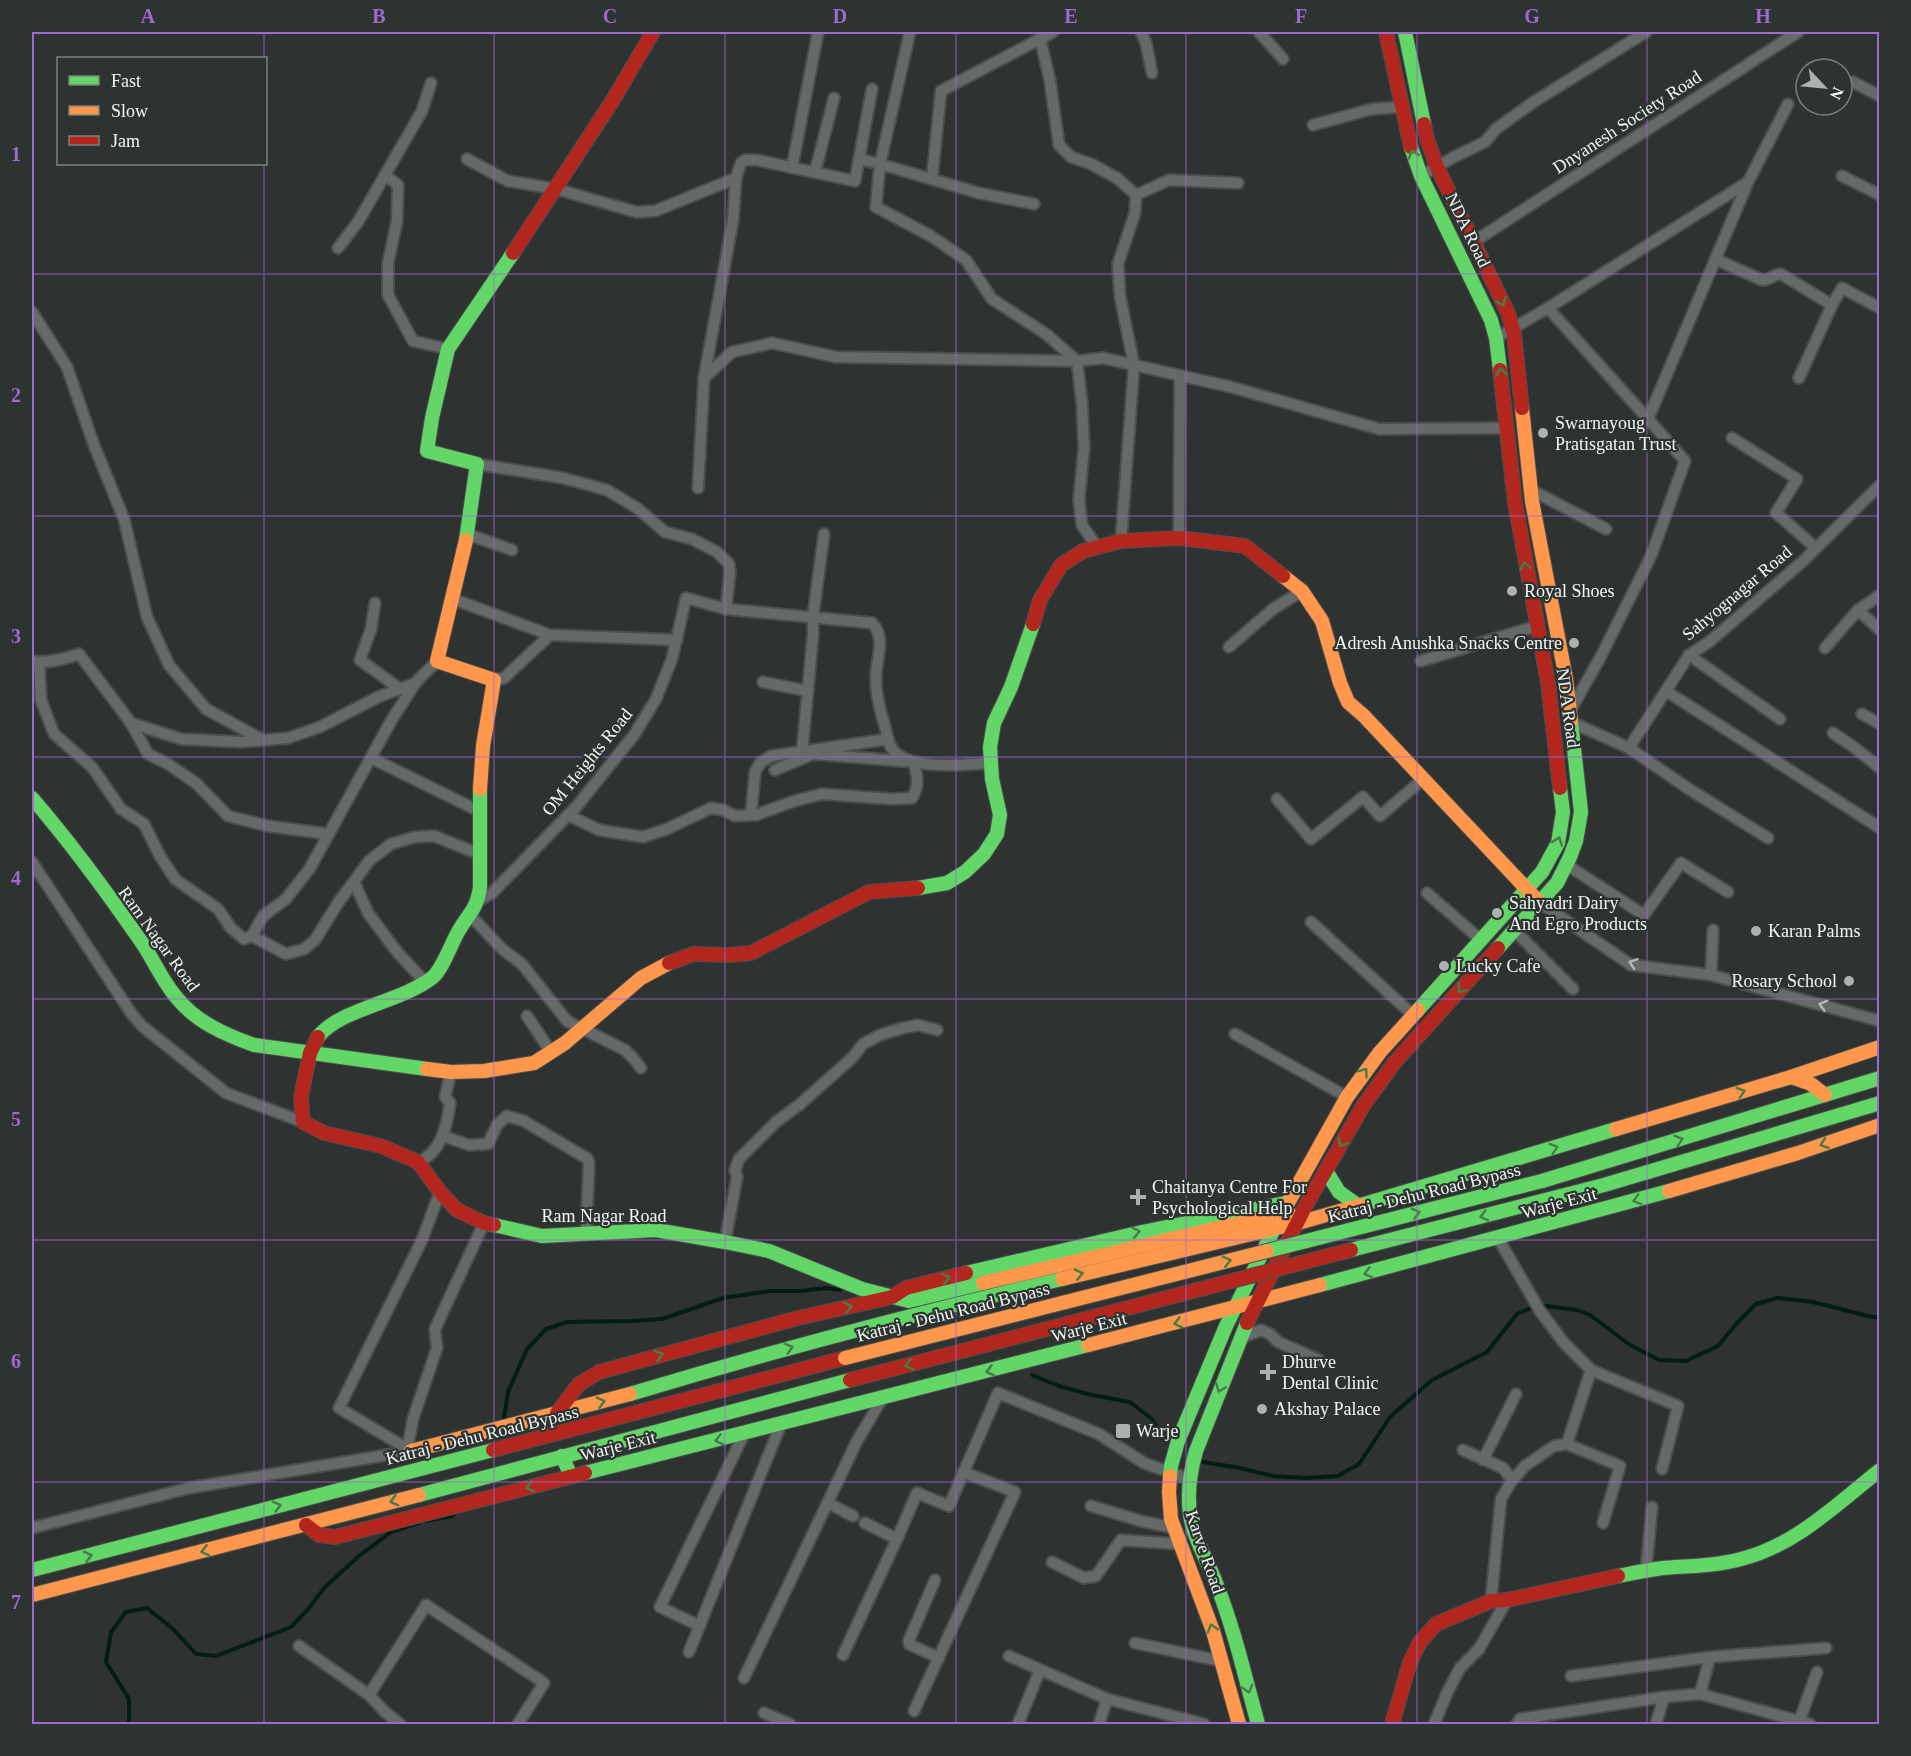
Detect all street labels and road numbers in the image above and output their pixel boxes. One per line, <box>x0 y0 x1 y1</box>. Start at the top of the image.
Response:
street label: Dnyanesh Society Road <box>1549 67 1705 177</box>
street label: NDA Road <box>1441 189 1495 271</box>
street label: Sahyognagar Road <box>1678 541 1796 645</box>
street label: NDA Road <box>1552 667 1584 749</box>
street label: OM Heights Road <box>538 704 636 820</box>
street label: Ram Nagar Road <box>114 883 204 995</box>
street label: Katraj - Dehu Road Bypass <box>1326 1159 1522 1227</box>
street label: Warje Exit <box>1519 1183 1599 1223</box>
street label: Ram Nagar Road <box>542 1206 666 1226</box>
street label: Katraj - Dehu Road Bypass <box>855 1278 1051 1346</box>
street label: Warje Exit <box>1049 1308 1129 1346</box>
street label: Katraj - Dehu Road Bypass <box>384 1401 580 1469</box>
street label: Warje Exit <box>578 1427 658 1465</box>
street label: Karve Road <box>1181 1508 1229 1596</box>

